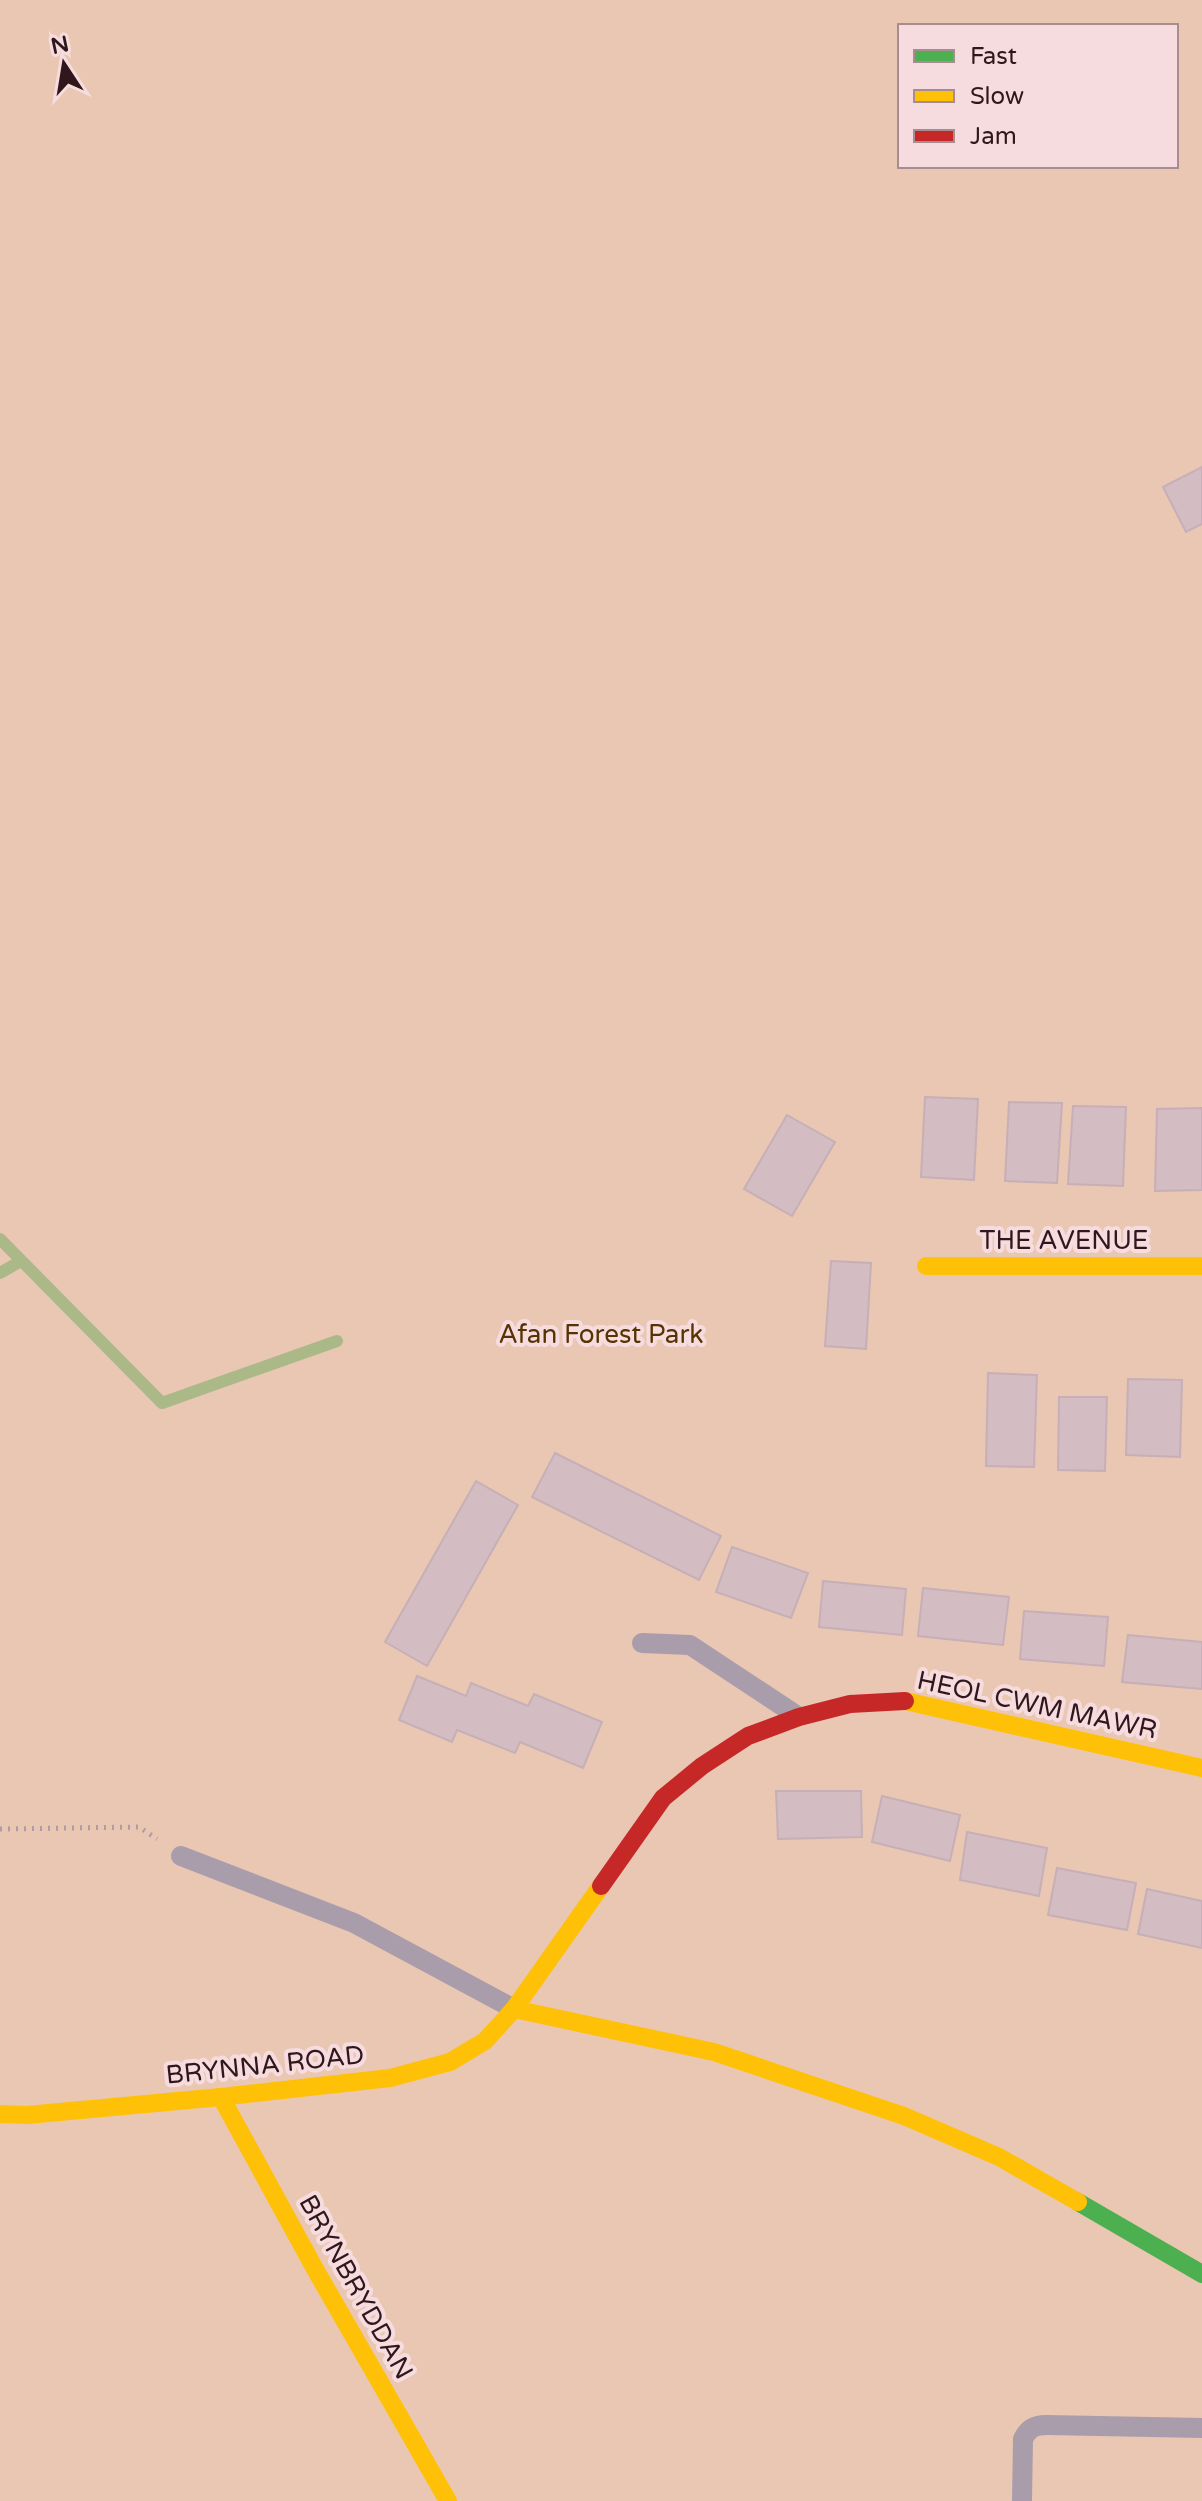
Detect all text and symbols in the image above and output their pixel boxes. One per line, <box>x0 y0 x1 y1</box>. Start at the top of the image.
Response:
north arrow <box>24 24 104 104</box>
legend <box>898 24 1178 168</box>
text: N <box>49 31 71 60</box>
text: Fast <box>970 42 1017 71</box>
text: Slow <box>970 82 1024 111</box>
text: Jam <box>970 122 1017 151</box>
street label: THE AVENUE <box>980 1225 1148 1256</box>
park label: Afan Forest Park <box>498 1319 704 1350</box>
street label: HEOL CWM MAWR <box>914 1664 1160 1746</box>
street label: BRYNNA ROAD <box>164 2039 366 2091</box>
street label: BRYNBRYDDAN <box>292 2189 420 2385</box>

